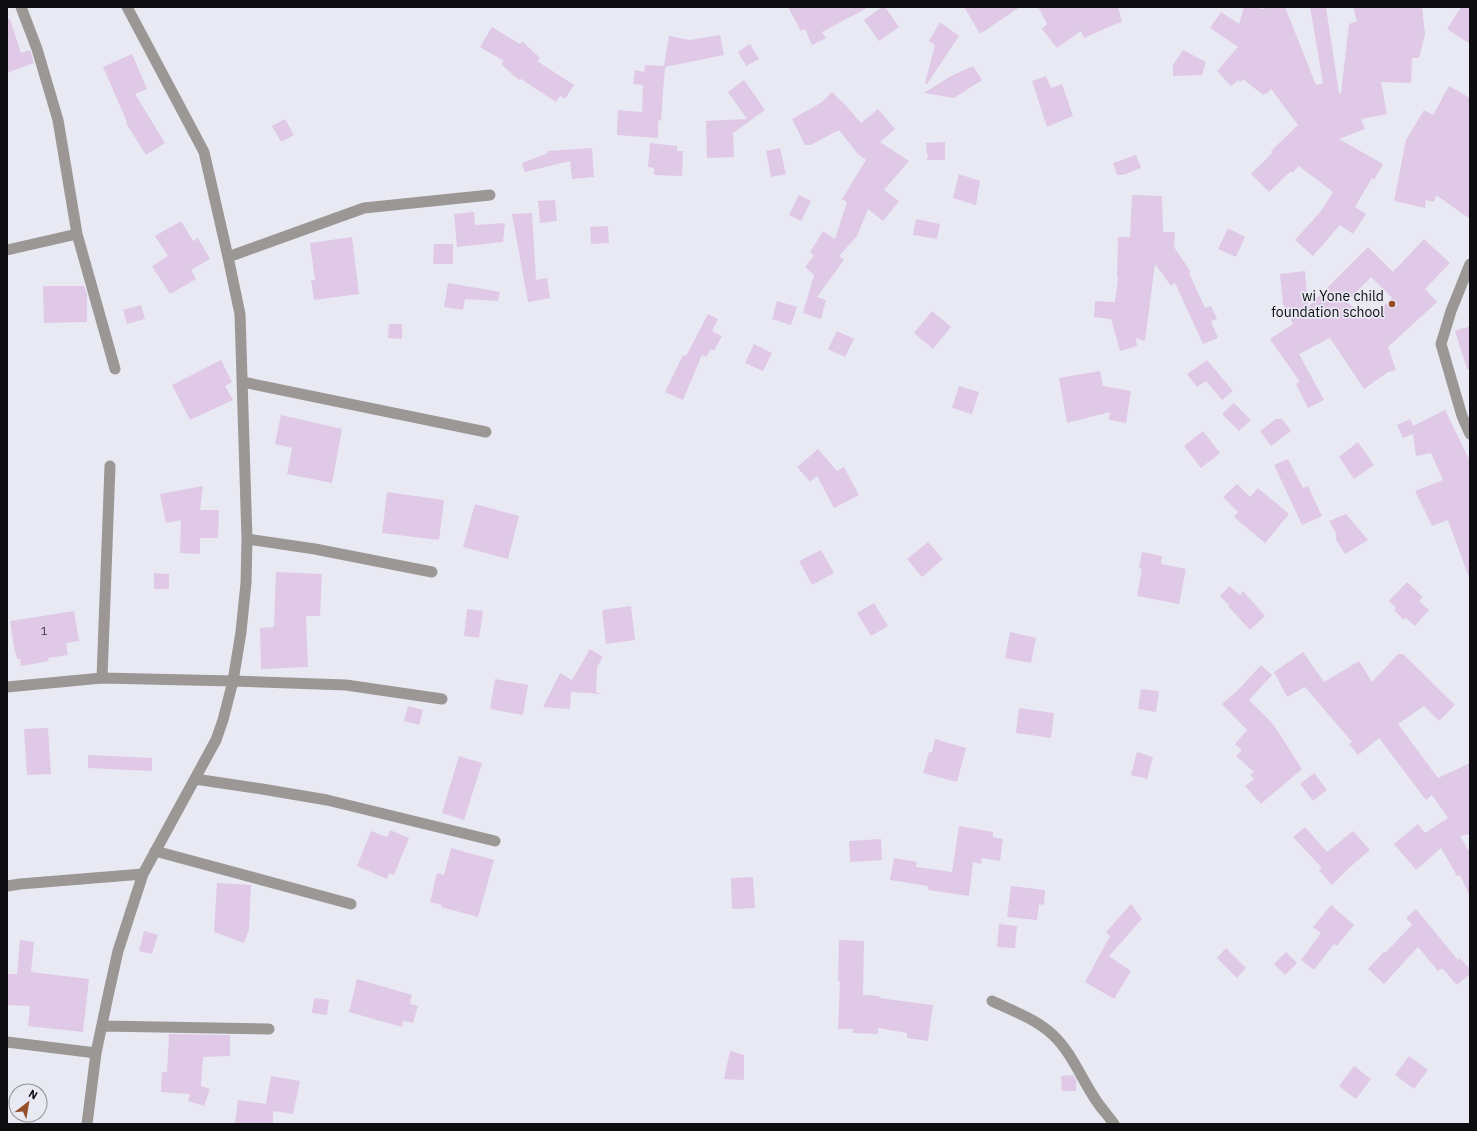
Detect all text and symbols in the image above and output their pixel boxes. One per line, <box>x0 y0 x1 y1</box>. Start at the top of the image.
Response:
place label: wi Yone child foundation school <box>1271 287 1384 321</box>
marker: wi Yone child foundation school <box>1387 299 1397 309</box>
house number: 1 <box>40 623 48 638</box>
north arrow <box>8 1083 48 1123</box>
text: N <box>26 1086 40 1102</box>

